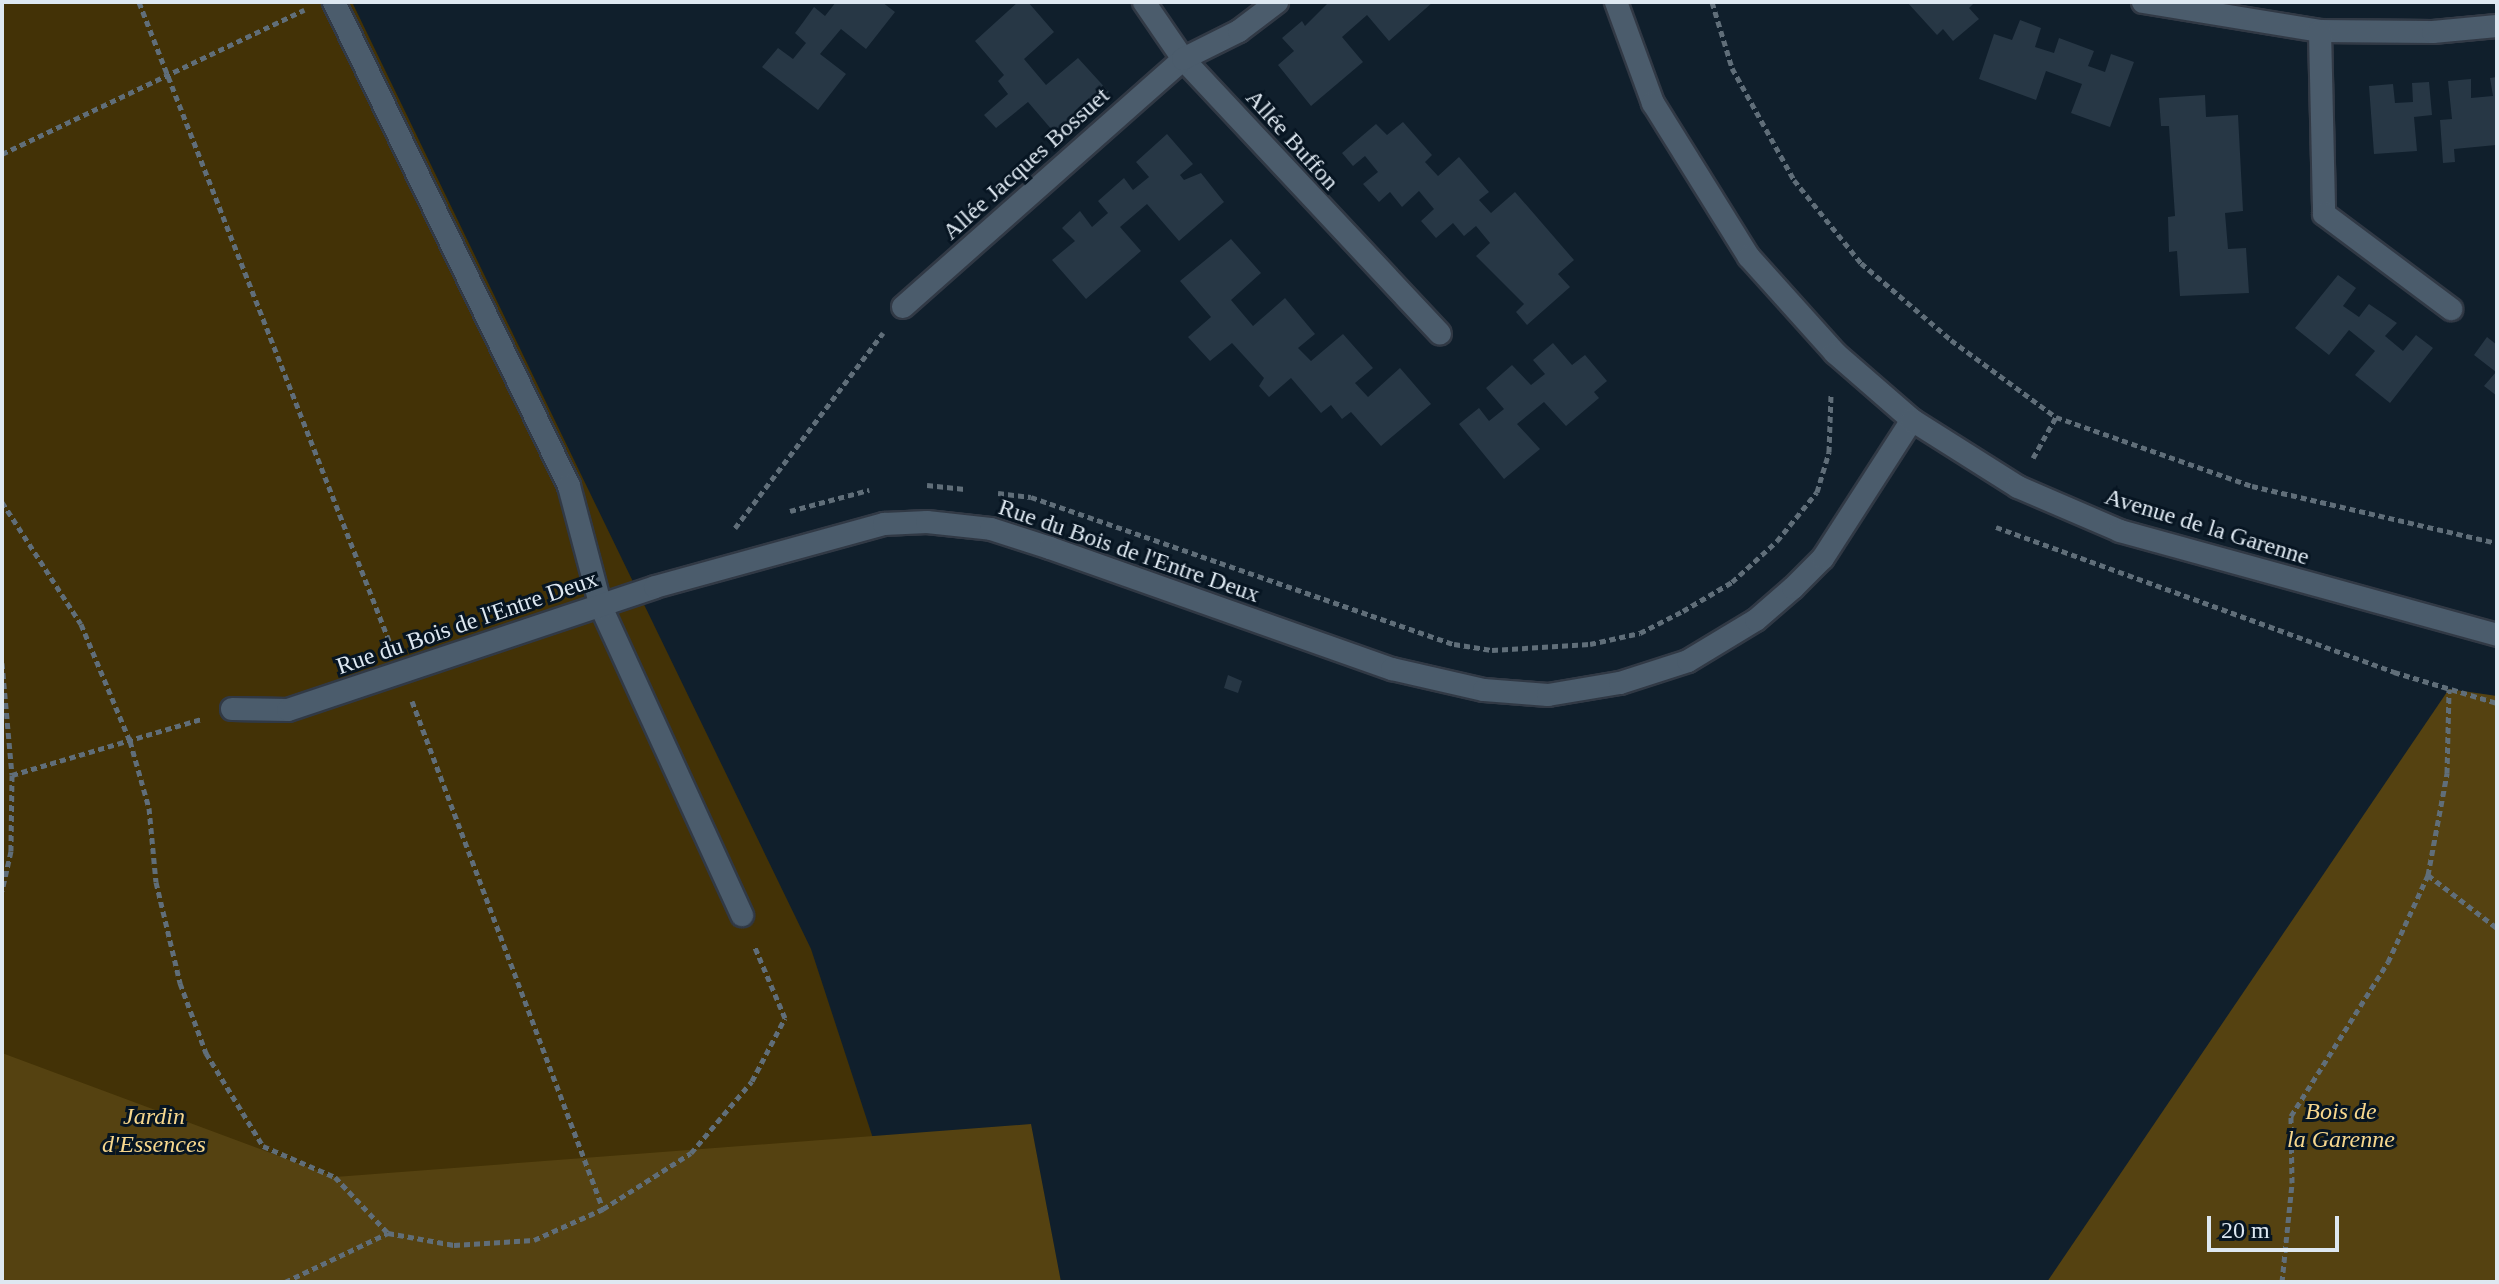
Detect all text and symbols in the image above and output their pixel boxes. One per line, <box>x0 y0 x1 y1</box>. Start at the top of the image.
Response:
street label: Allée Jacques Bossuet <box>937 81 1115 247</box>
street label: Allée Buffon <box>1239 84 1345 196</box>
street label: Avenue de la Garenne <box>2101 482 2313 572</box>
street label: Rue du Bois de l'Entre Deux <box>995 493 1263 609</box>
street label: Rue du Bois de l'Entre Deux <box>333 565 601 681</box>
park label: Bois de la Garenne <box>2287 1098 2395 1154</box>
park label: Jardin d'Essences <box>102 1103 206 1159</box>
scale bar <box>2211 1200 2343 1250</box>
text: 20 m <box>2221 1217 2270 1243</box>

